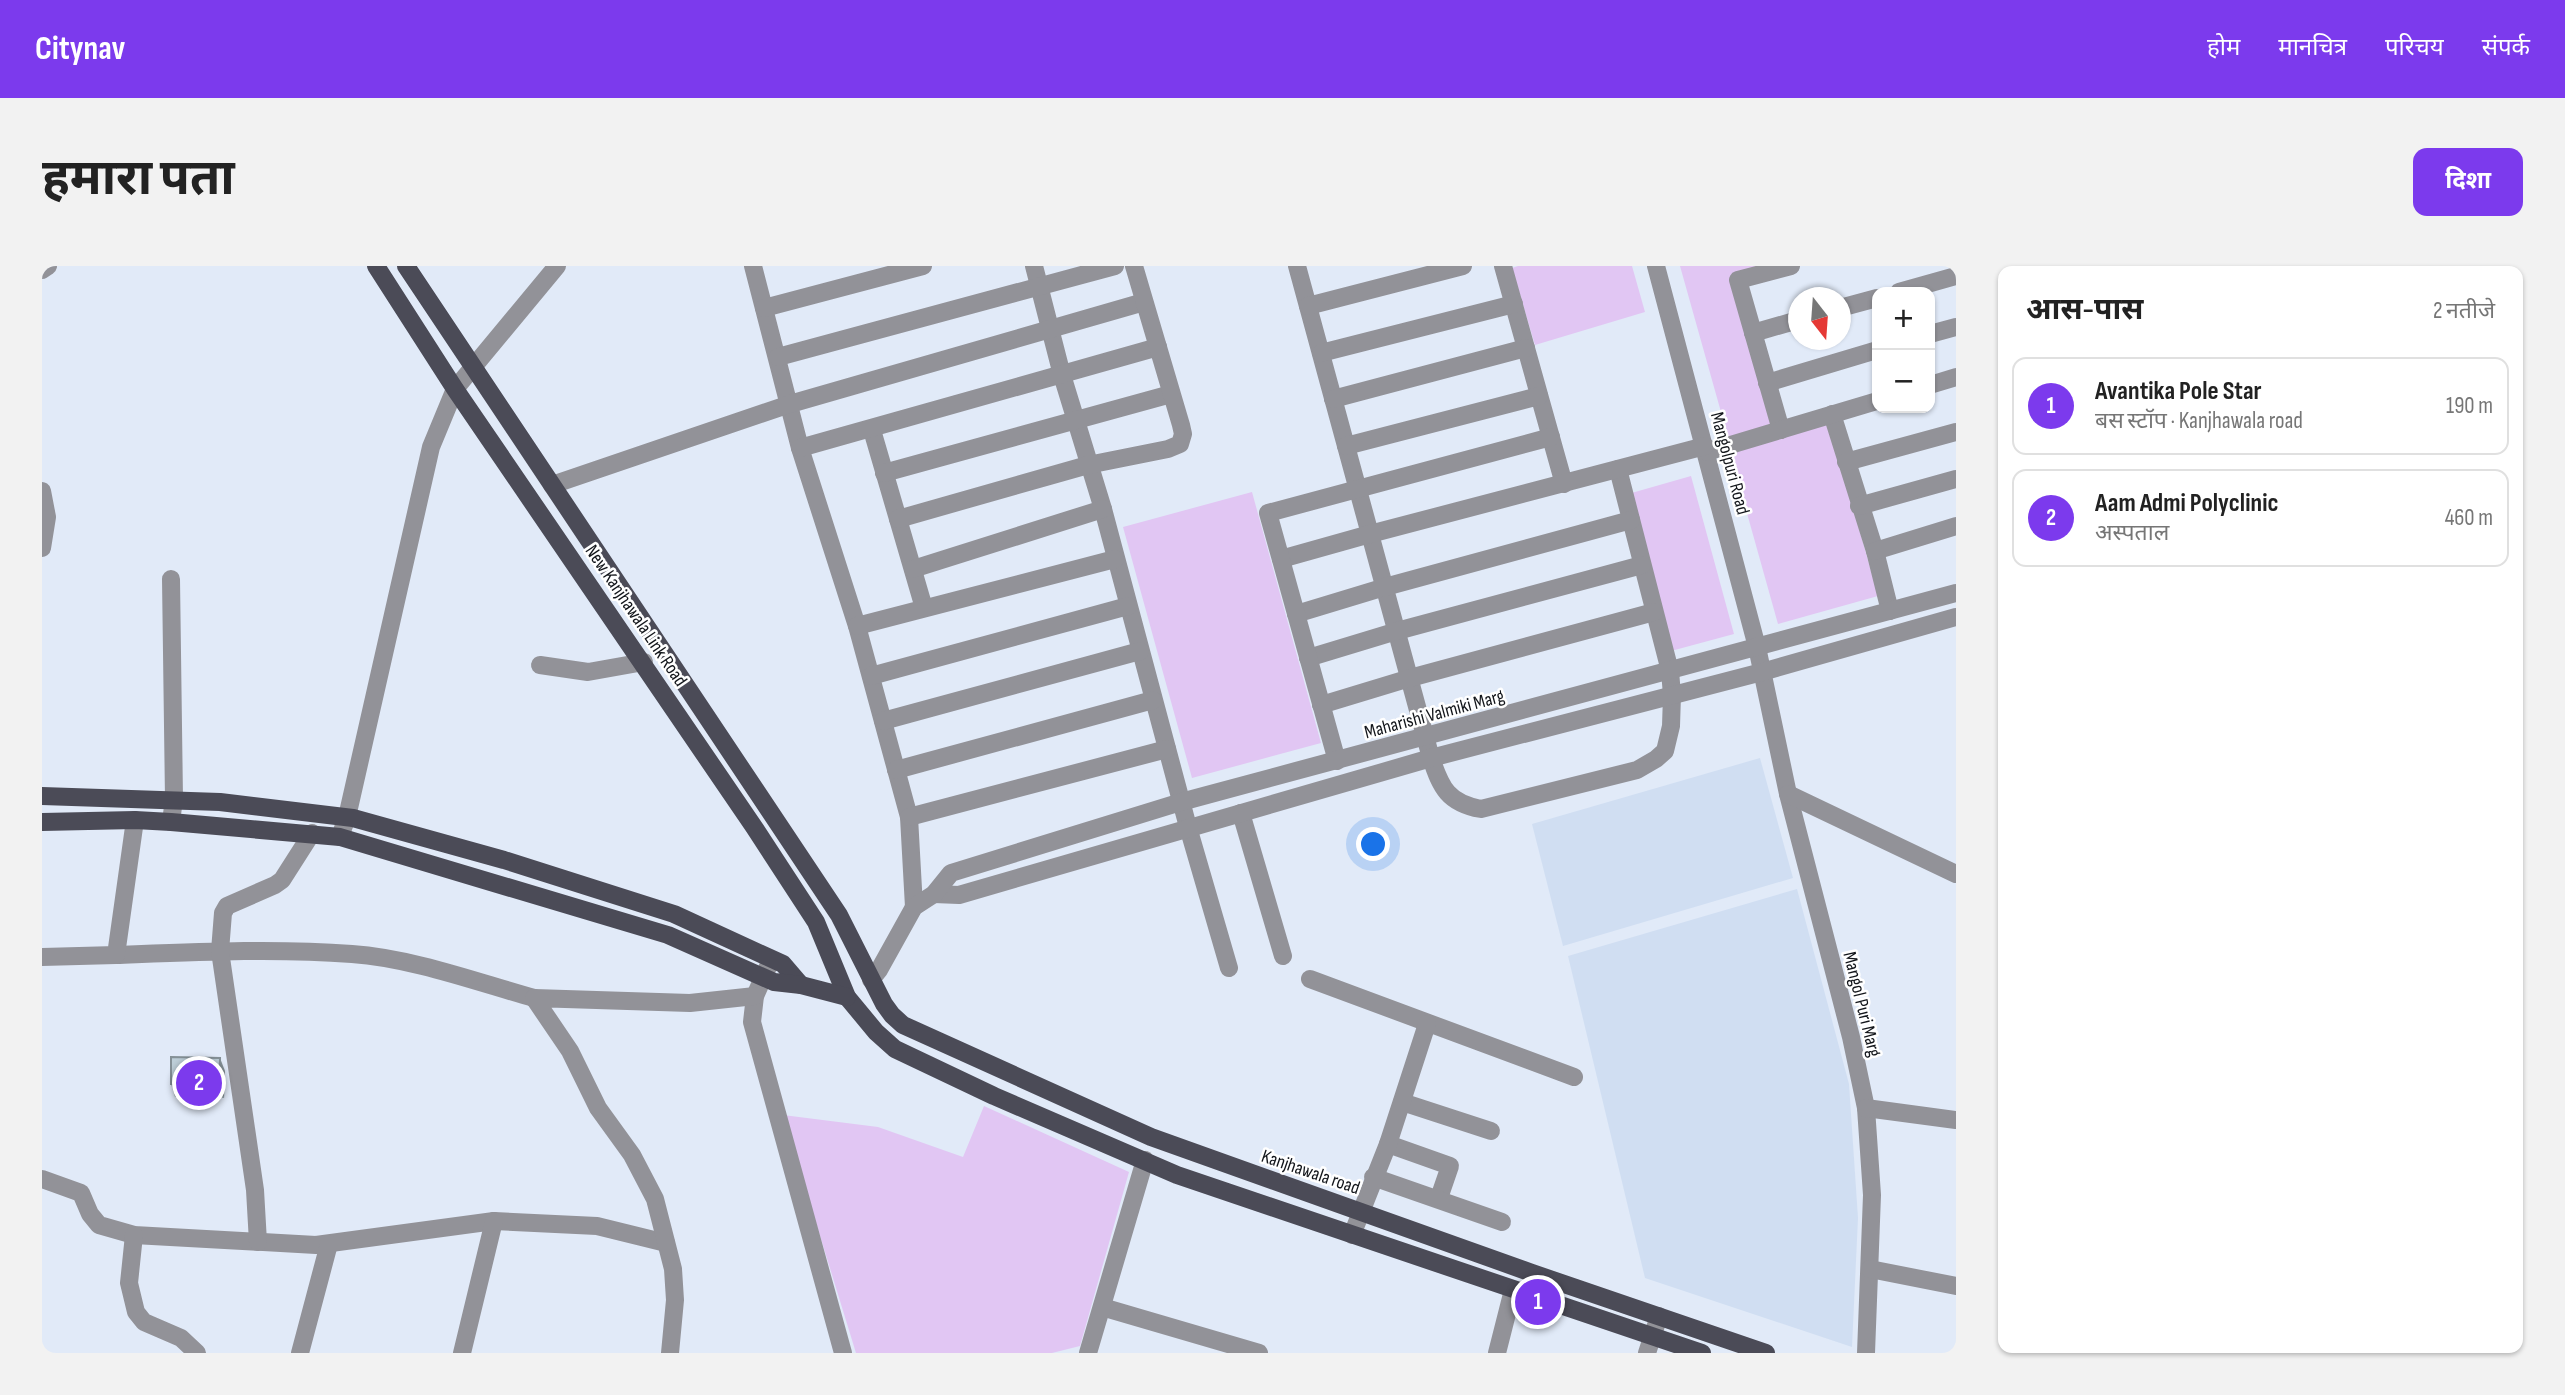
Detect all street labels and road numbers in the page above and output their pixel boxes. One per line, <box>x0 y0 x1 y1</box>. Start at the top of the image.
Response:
street label: Mangolpuri Road <box>1705 410 1754 517</box>
street label: New Kanjhawala Link Road <box>580 541 692 691</box>
street label: Maharishi Valmiki Marg <box>1362 685 1507 744</box>
street label: Mangol Puri Marg <box>1837 949 1886 1060</box>
street label: Kanjhawala road <box>1258 1145 1363 1200</box>

